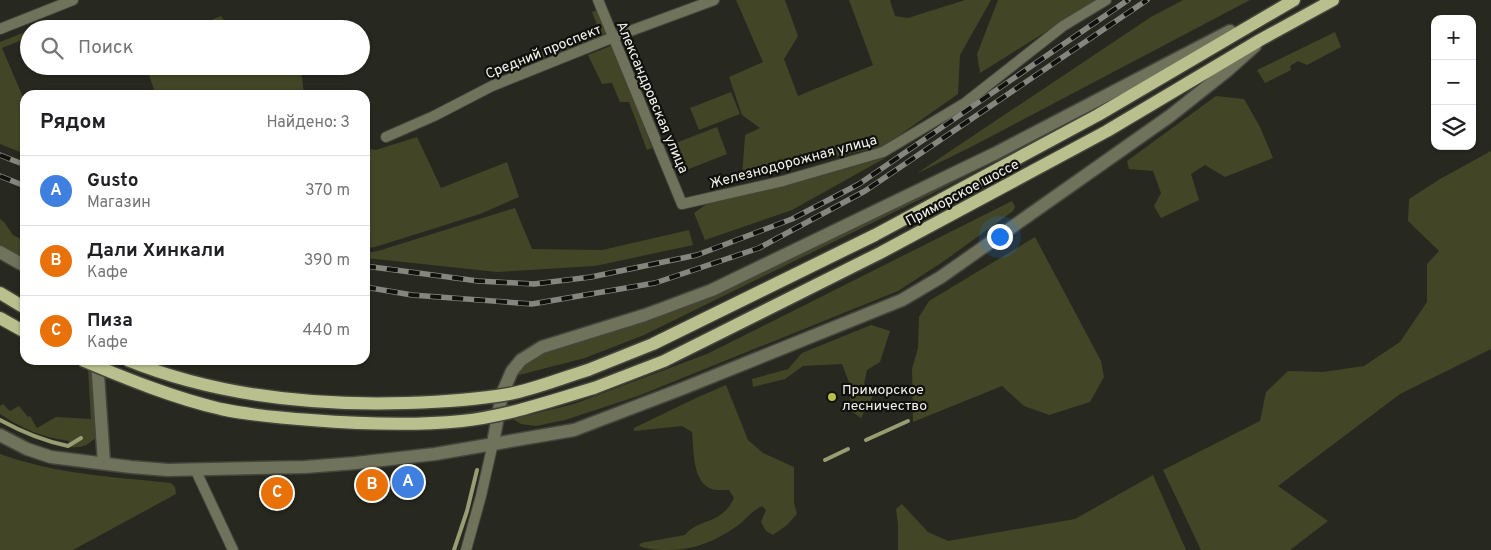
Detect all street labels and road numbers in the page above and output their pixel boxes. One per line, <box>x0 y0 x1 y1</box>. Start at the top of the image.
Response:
street label: Александровская улица <box>612 19 691 176</box>
street label: Средний проспект <box>483 21 604 83</box>
street label: Железнодорожная улица <box>708 132 879 193</box>
street label: Приморское шоссе <box>903 156 1022 230</box>

